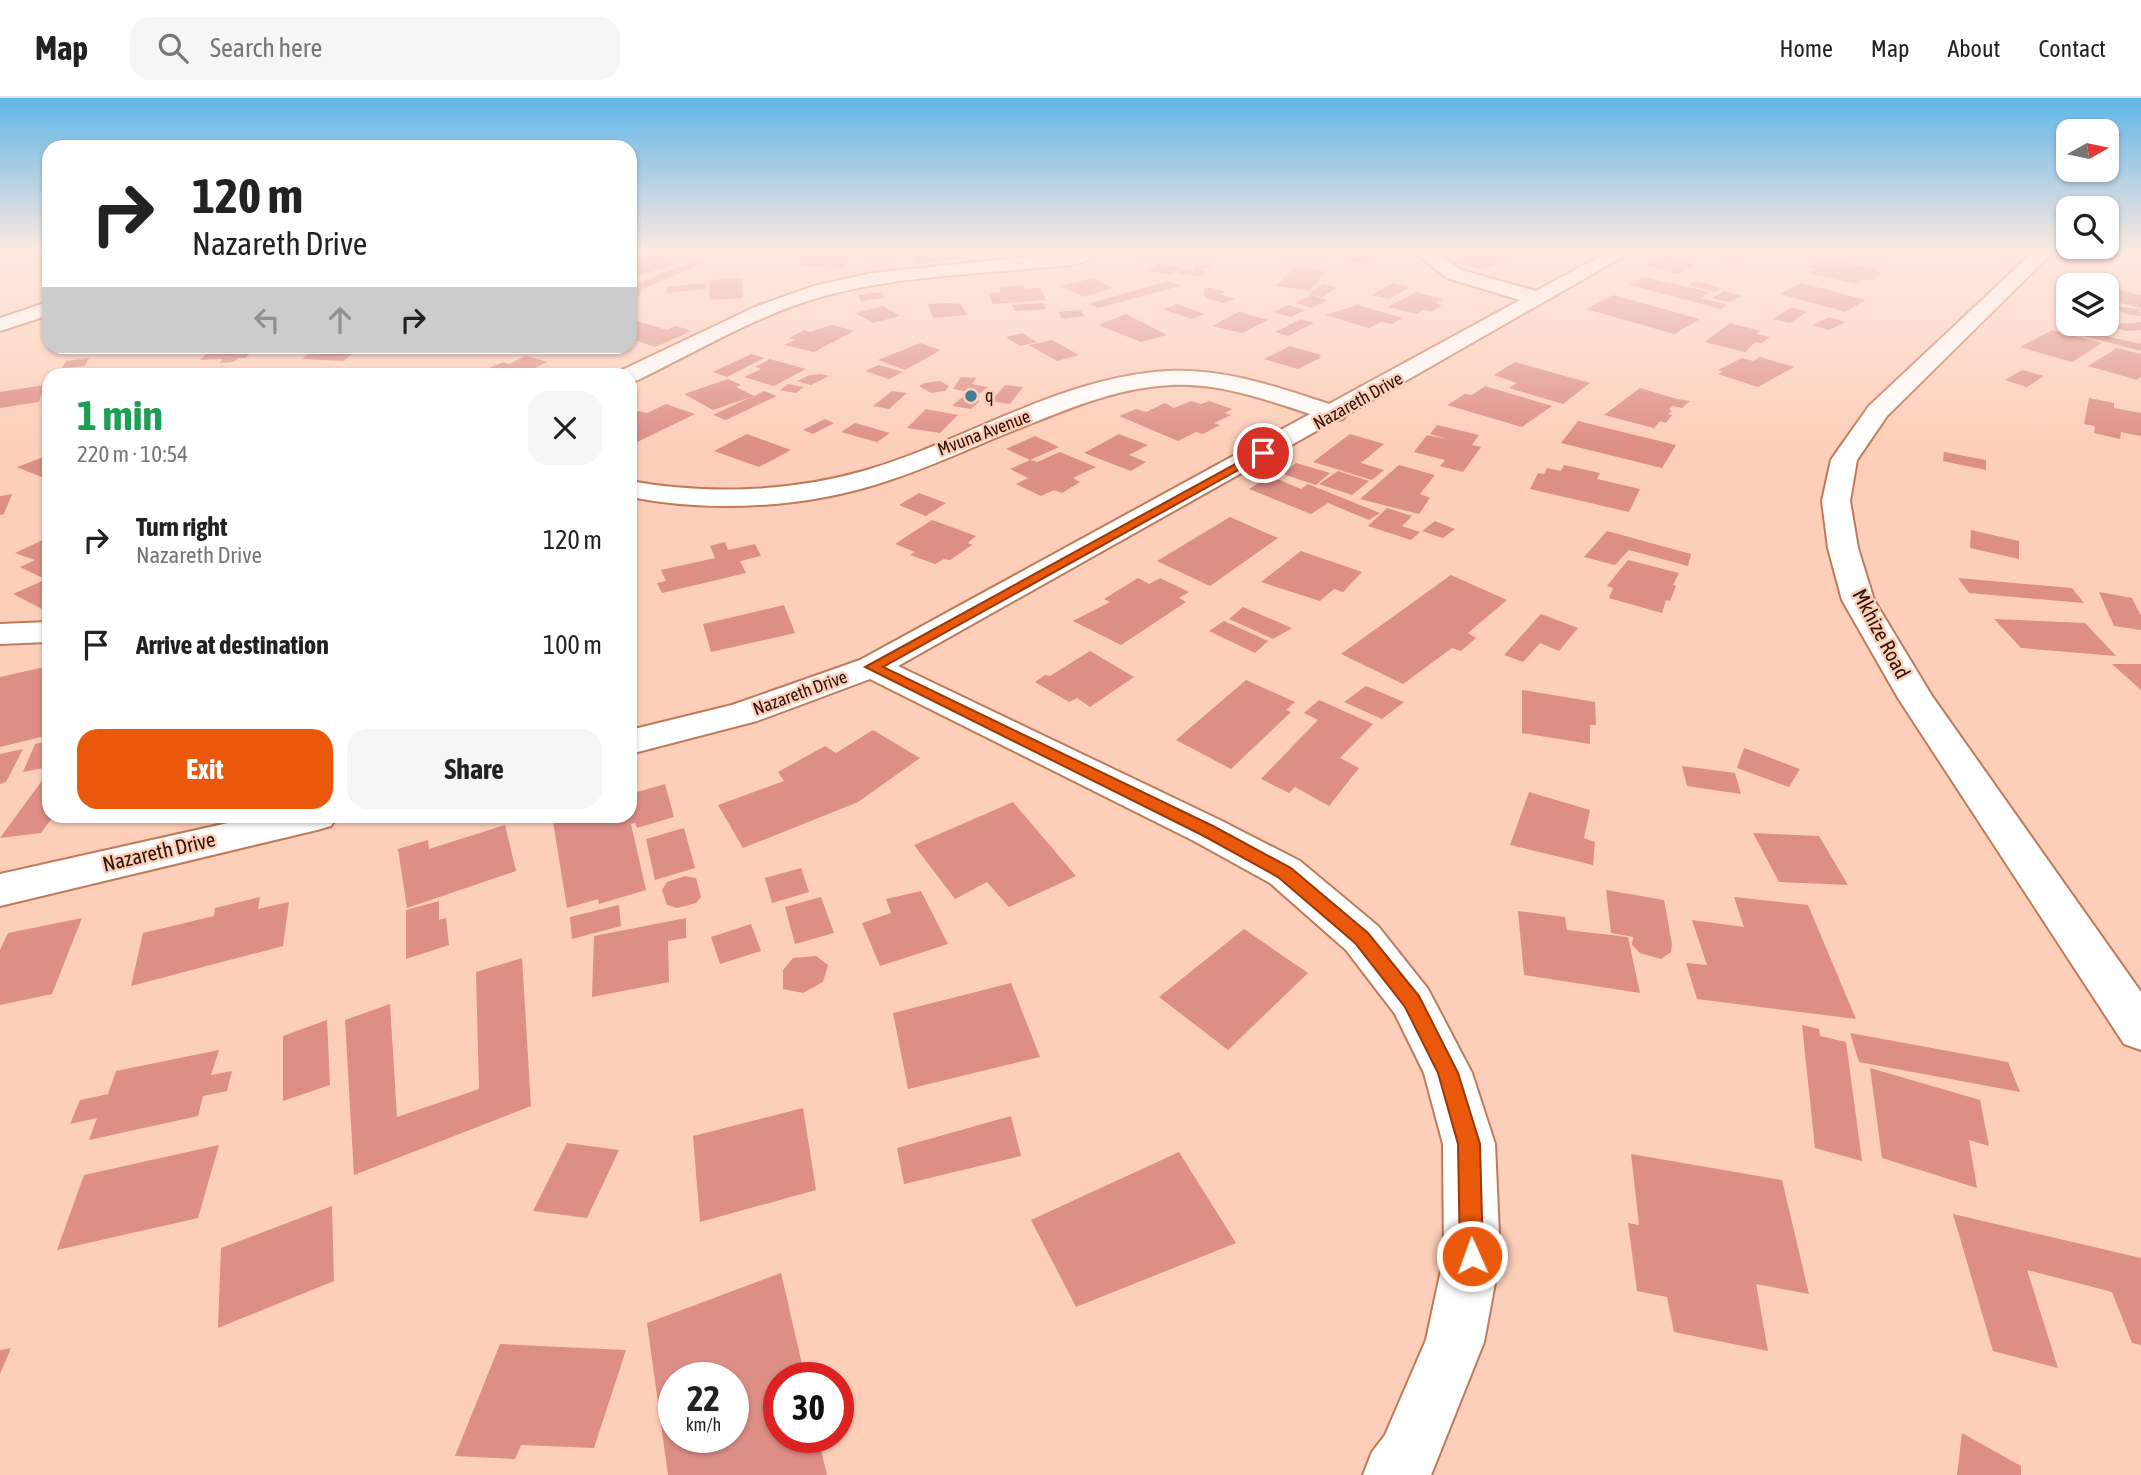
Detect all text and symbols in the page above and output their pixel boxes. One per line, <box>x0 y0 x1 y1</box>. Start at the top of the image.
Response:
search box <box>130 17 620 80</box>
text: Map <box>35 29 88 67</box>
icon: search <box>154 29 192 67</box>
text: Search here <box>210 33 322 63</box>
text: Home <box>1779 35 1833 62</box>
text: Map <box>1871 35 1909 62</box>
text: About <box>1947 35 2000 62</box>
text: Contact <box>2038 35 2106 62</box>
north arrow <box>2056 119 2119 182</box>
map controls <box>2056 119 2119 336</box>
text: 120 m <box>192 167 303 223</box>
icon: right <box>77 168 168 259</box>
button: search <box>2056 196 2119 259</box>
text: Nazareth Drive <box>192 225 367 262</box>
button: layers <box>2056 273 2119 336</box>
icon: left <box>248 301 286 339</box>
icon: ahead <box>321 301 359 339</box>
icon: right <box>394 301 432 339</box>
street label: Nazareth Drive <box>1310 367 1406 434</box>
place label: q <box>985 385 994 406</box>
marker: q <box>963 388 979 404</box>
text: 1 min <box>77 391 163 439</box>
button: close <box>528 391 602 465</box>
street label: Mvuna Avenue <box>935 405 1033 460</box>
pin <box>1233 423 1293 483</box>
icon: arrive <box>1244 434 1282 472</box>
text: 220 m · 10:54 <box>77 441 188 467</box>
text: Turn right <box>136 512 227 542</box>
icon: right <box>77 521 115 559</box>
text: 120 m <box>543 525 602 555</box>
text: Nazareth Drive <box>136 542 262 568</box>
street label: Mkhize Road <box>1848 585 1916 683</box>
icon: arrive <box>77 626 115 664</box>
text: Arrive at destination <box>136 630 329 660</box>
text: 100 m <box>543 630 602 660</box>
street label: Nazareth Drive <box>750 666 850 719</box>
button: Exit <box>77 729 333 809</box>
button: Share <box>347 729 602 809</box>
street label: Nazareth Drive <box>100 826 218 876</box>
position arrow <box>1435 1219 1509 1293</box>
speed limit sign: 30 <box>763 1362 854 1453</box>
text: 22 <box>687 1378 720 1418</box>
text: km/h <box>686 1414 721 1435</box>

